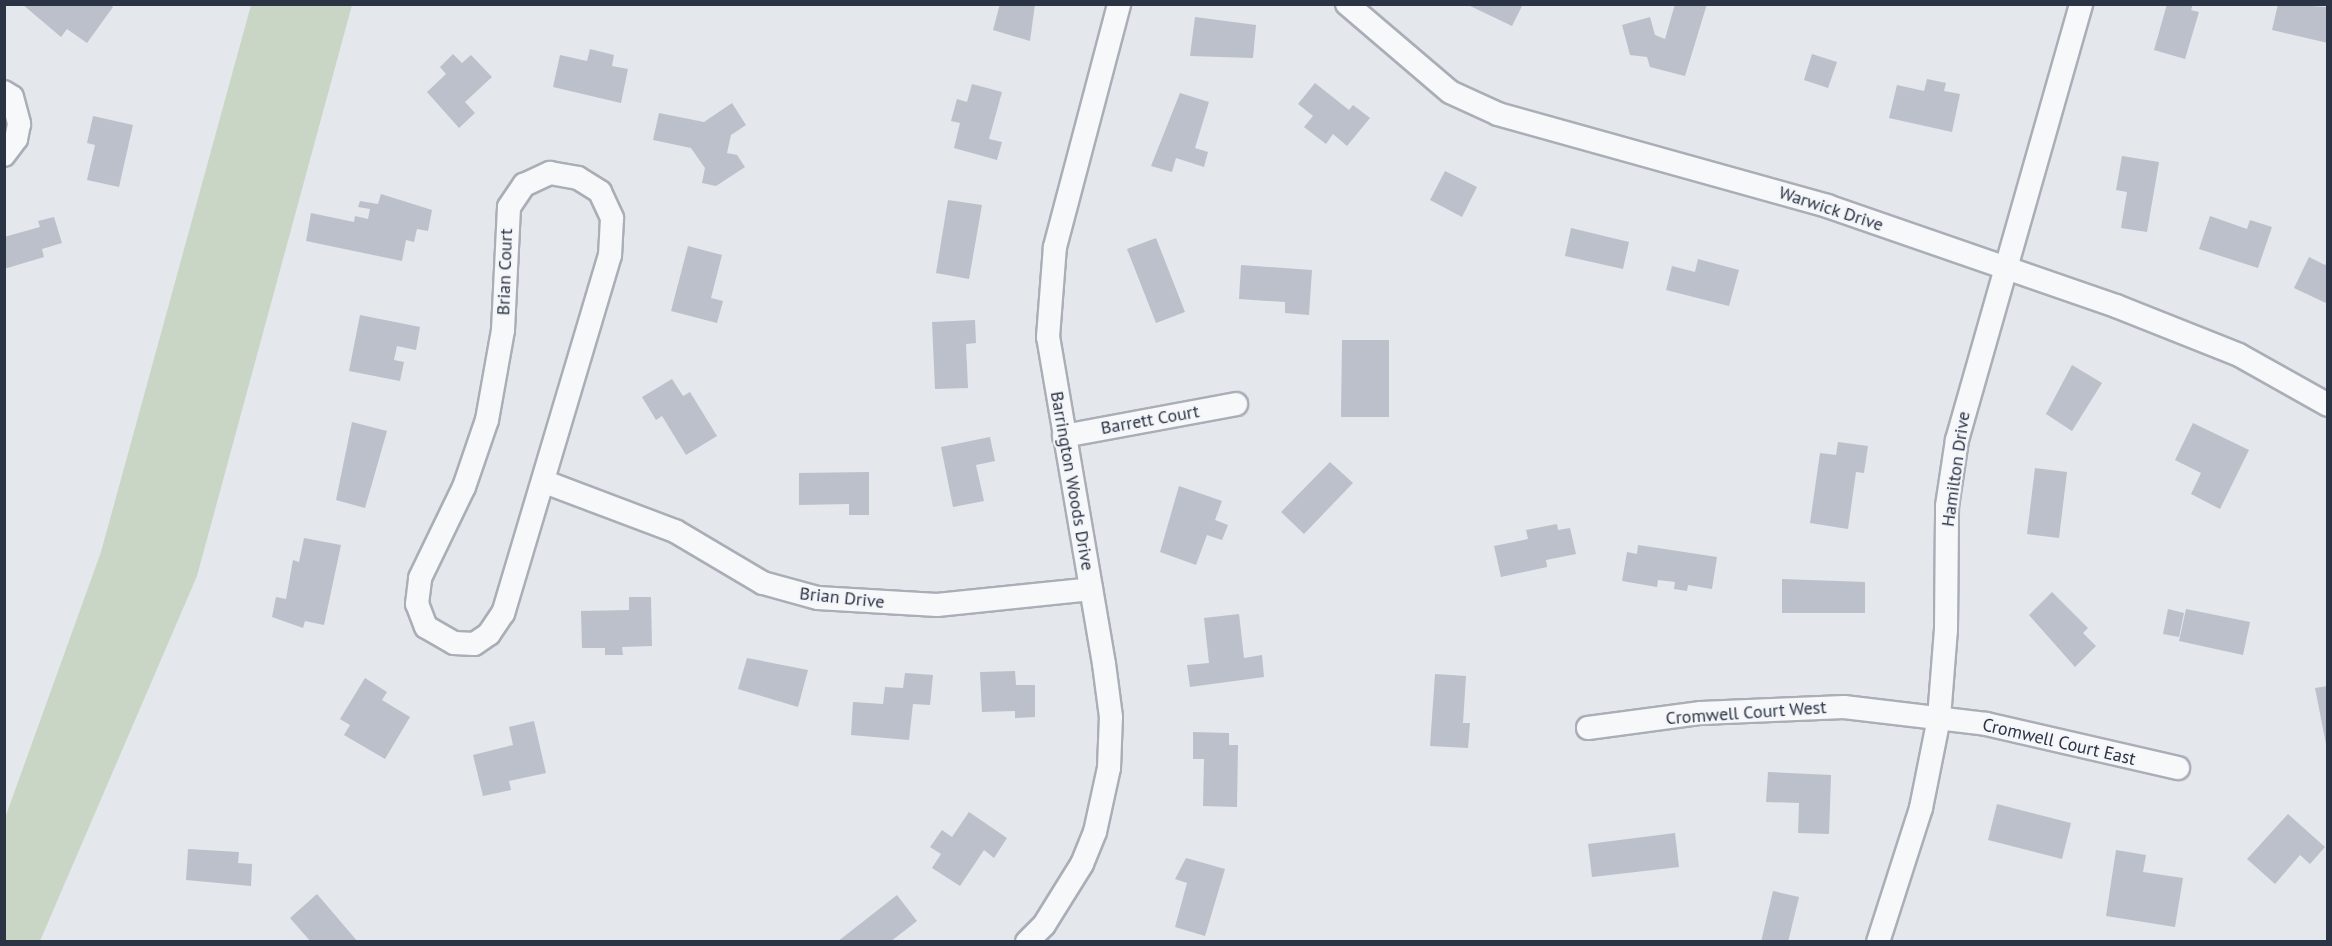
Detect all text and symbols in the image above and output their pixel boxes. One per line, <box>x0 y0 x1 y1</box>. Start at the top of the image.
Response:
street label: Warwick Drive <box>1776 182 1886 236</box>
street label: Brian Court <box>493 228 517 316</box>
street label: Barrington Woods Drive <box>1046 389 1098 573</box>
street label: Barrett Court <box>1099 401 1201 439</box>
street label: Hamilton Drive <box>1937 410 1975 528</box>
street label: Brian Drive <box>798 583 886 613</box>
street label: Cromwell Court West <box>1665 697 1827 729</box>
street label: Cromwell Court East <box>1980 714 2138 770</box>

